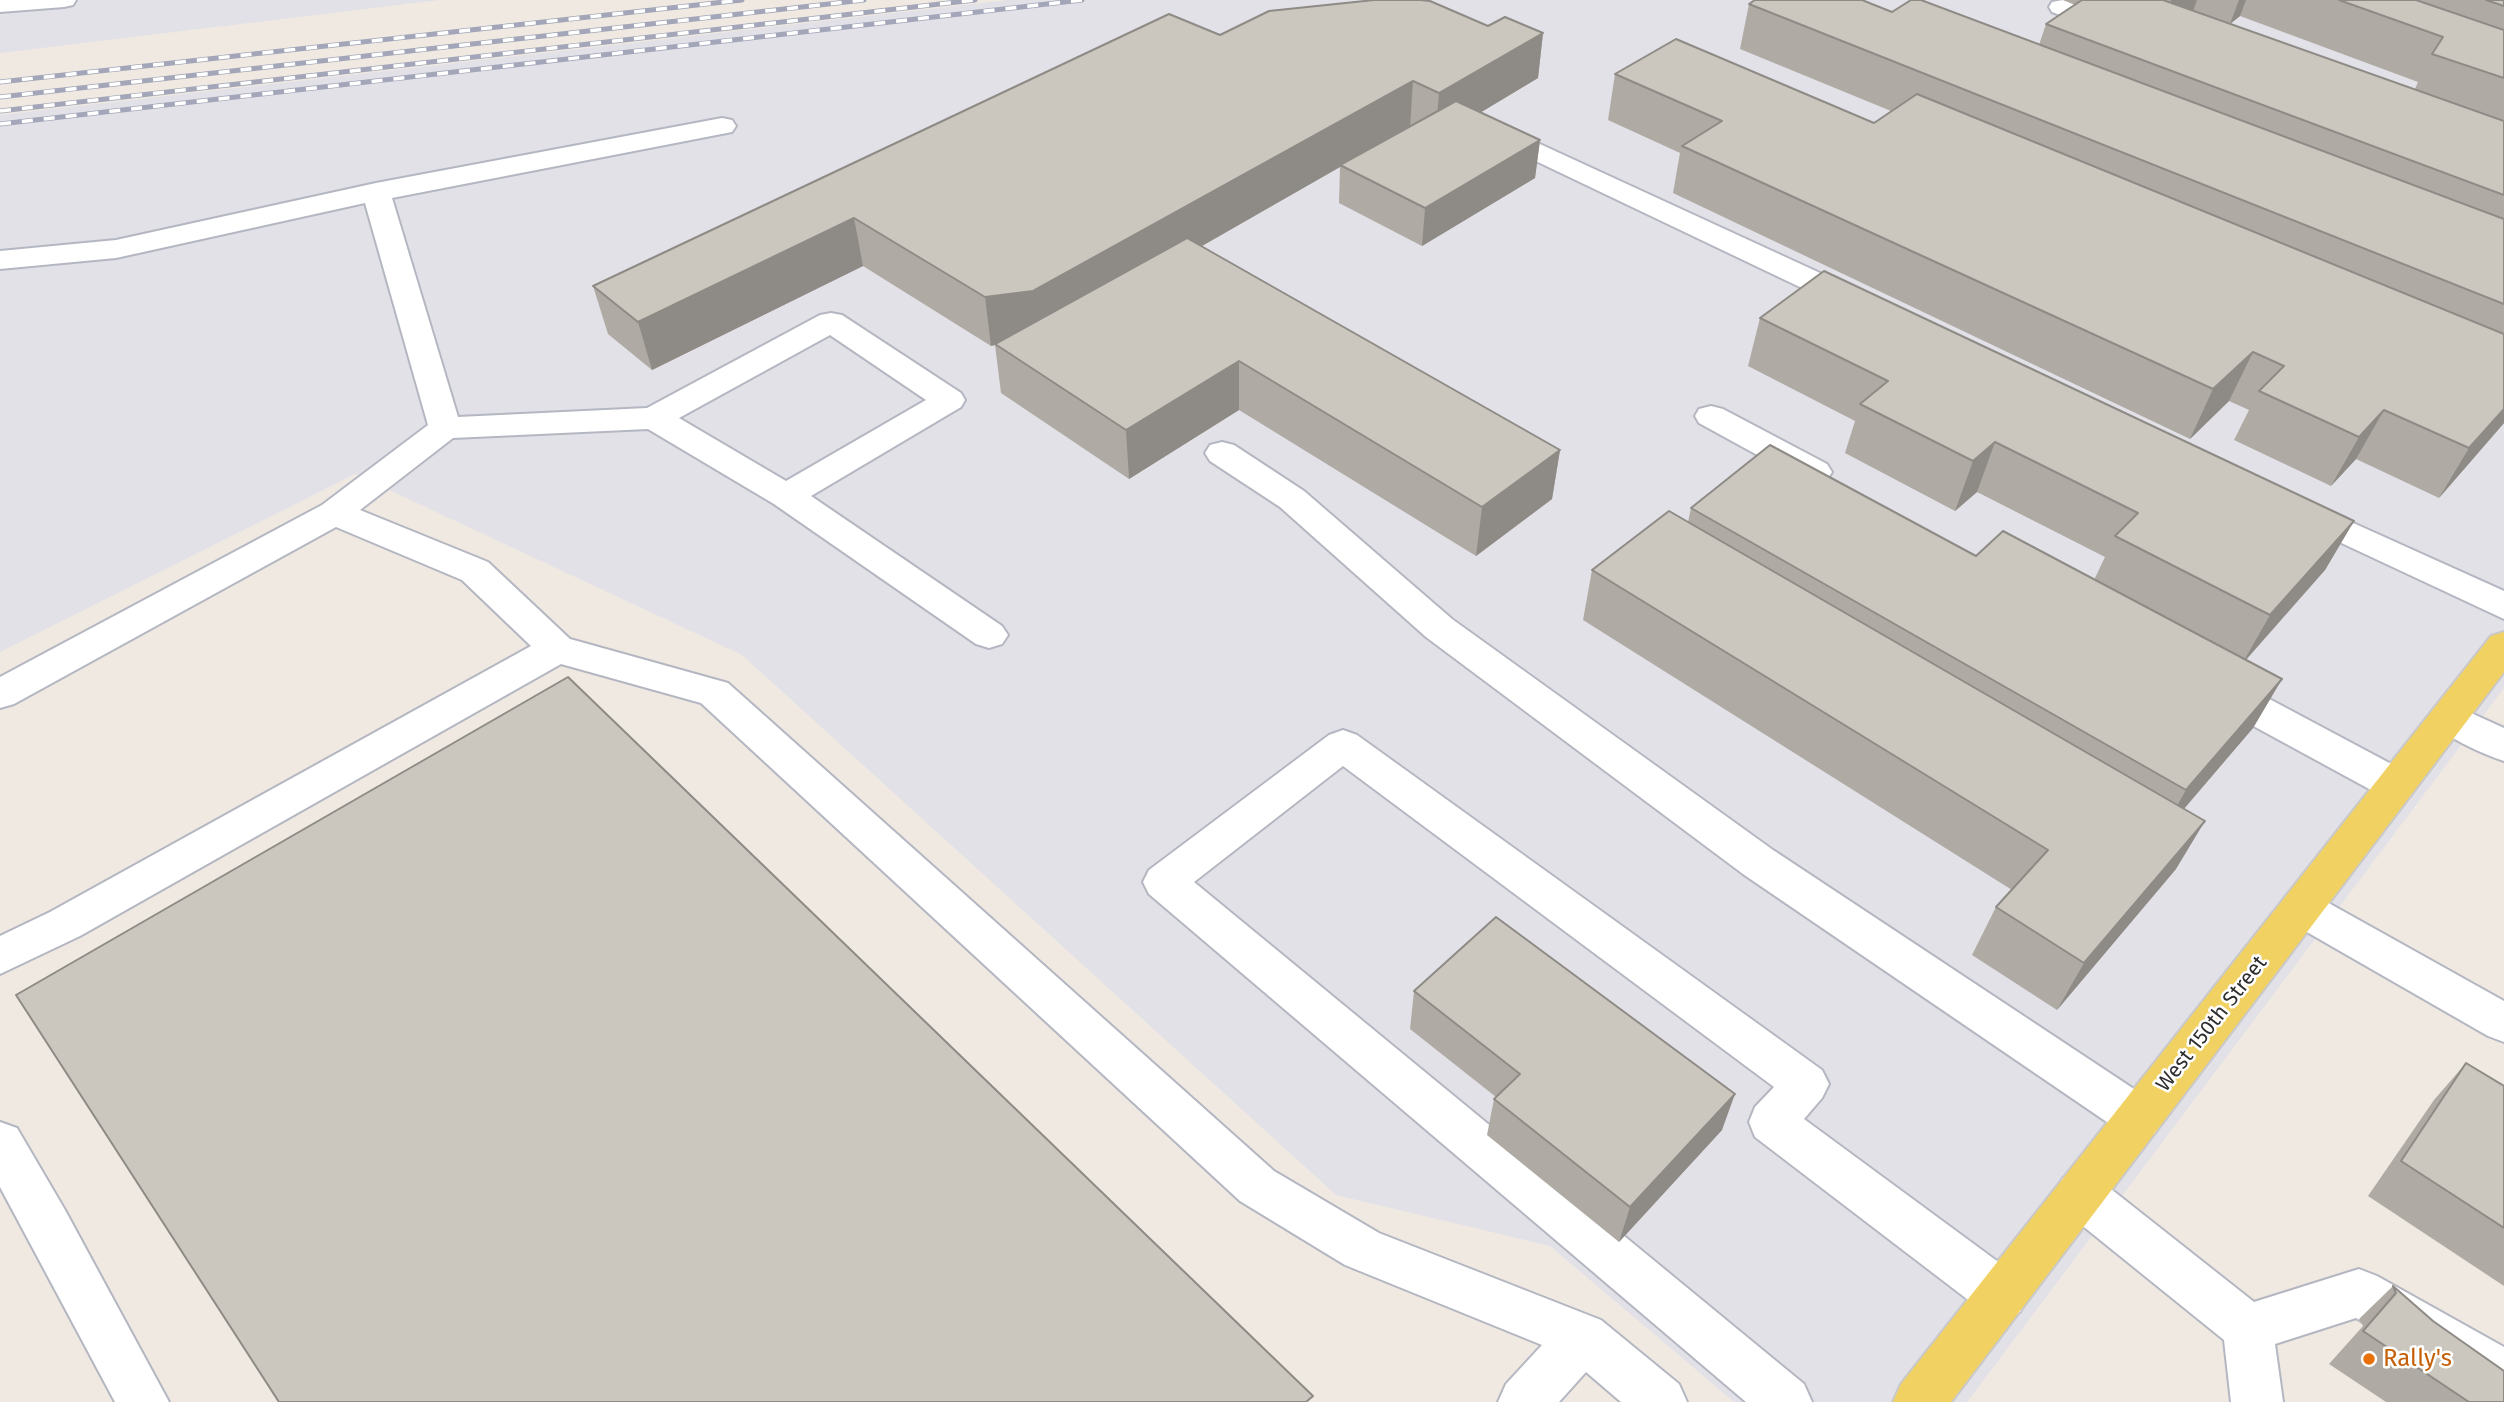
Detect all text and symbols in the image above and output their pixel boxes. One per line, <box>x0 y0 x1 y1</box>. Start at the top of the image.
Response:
street label: West 150th Street <box>2151 951 2273 1097</box>
place label: Rally's <box>2383 1345 2452 1373</box>
marker: Rally's <box>2361 1351 2377 1367</box>

